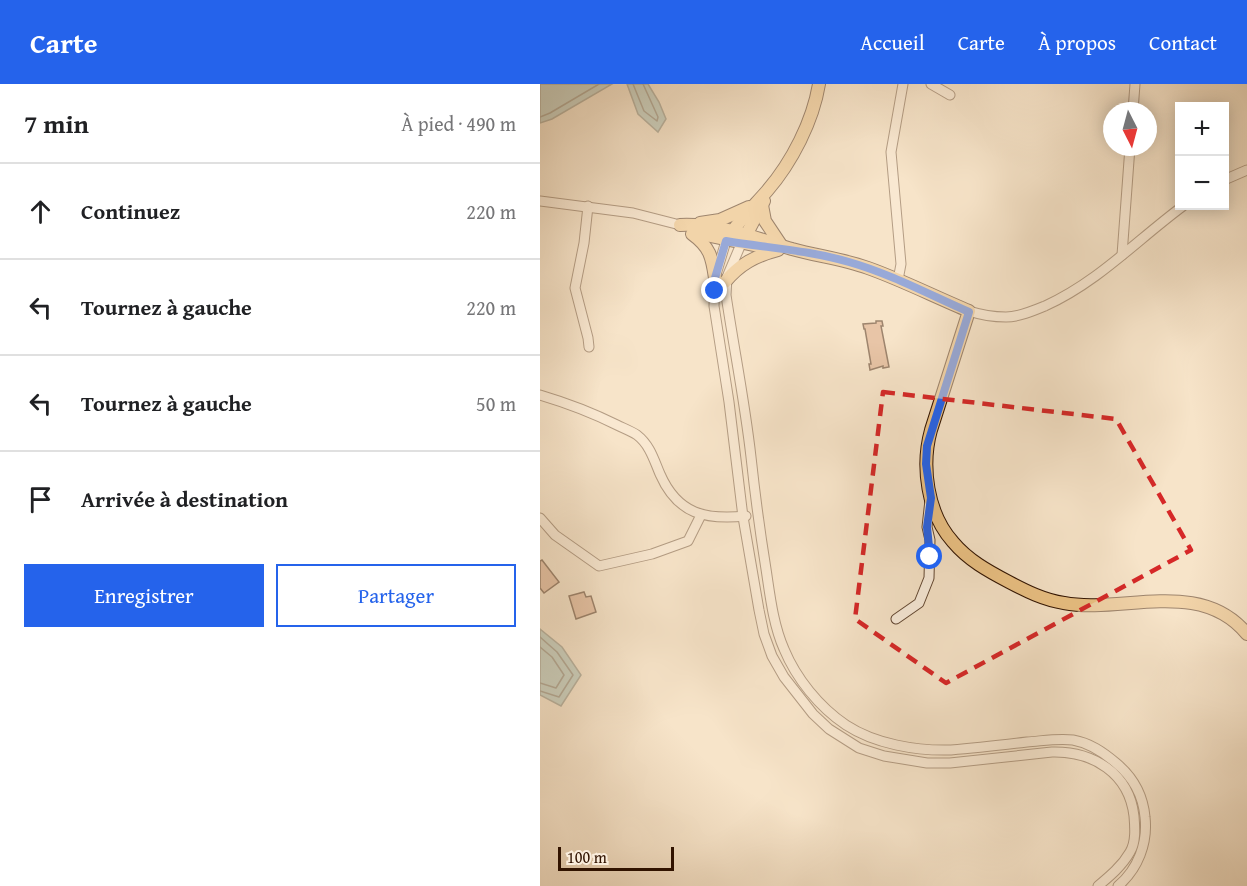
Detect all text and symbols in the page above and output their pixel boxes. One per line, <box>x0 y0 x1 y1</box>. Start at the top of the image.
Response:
text: Carte <box>30 22 97 63</box>
text: Accueil <box>860 27 925 58</box>
text: Carte <box>958 27 1005 58</box>
text: À propos <box>1038 27 1116 58</box>
text: Contact <box>1149 27 1217 58</box>
north arrow <box>1103 102 1157 156</box>
map controls <box>1175 102 1229 210</box>
button: + <box>1175 102 1229 156</box>
text: 7 min <box>24 104 89 143</box>
text: À pied · 490 m <box>401 109 516 138</box>
button: − <box>1175 156 1229 210</box>
icon: ahead <box>24 195 57 228</box>
text: Continuez <box>81 195 180 227</box>
text: 220 m <box>466 197 516 226</box>
route end <box>701 277 727 303</box>
icon: left <box>24 291 57 324</box>
text: Tournez à gauche <box>81 291 252 323</box>
text: 220 m <box>466 293 516 322</box>
icon: left <box>24 387 57 420</box>
text: Tournez à gauche <box>81 387 252 419</box>
text: 50 m <box>476 389 516 418</box>
icon: arrive <box>24 483 57 516</box>
text: Arrivée à destination <box>81 483 288 515</box>
route start <box>916 543 942 569</box>
button: Enregistrer <box>24 564 264 627</box>
button: Partager <box>276 564 516 627</box>
scale bar <box>558 844 674 872</box>
text: 100 m <box>567 845 607 869</box>

